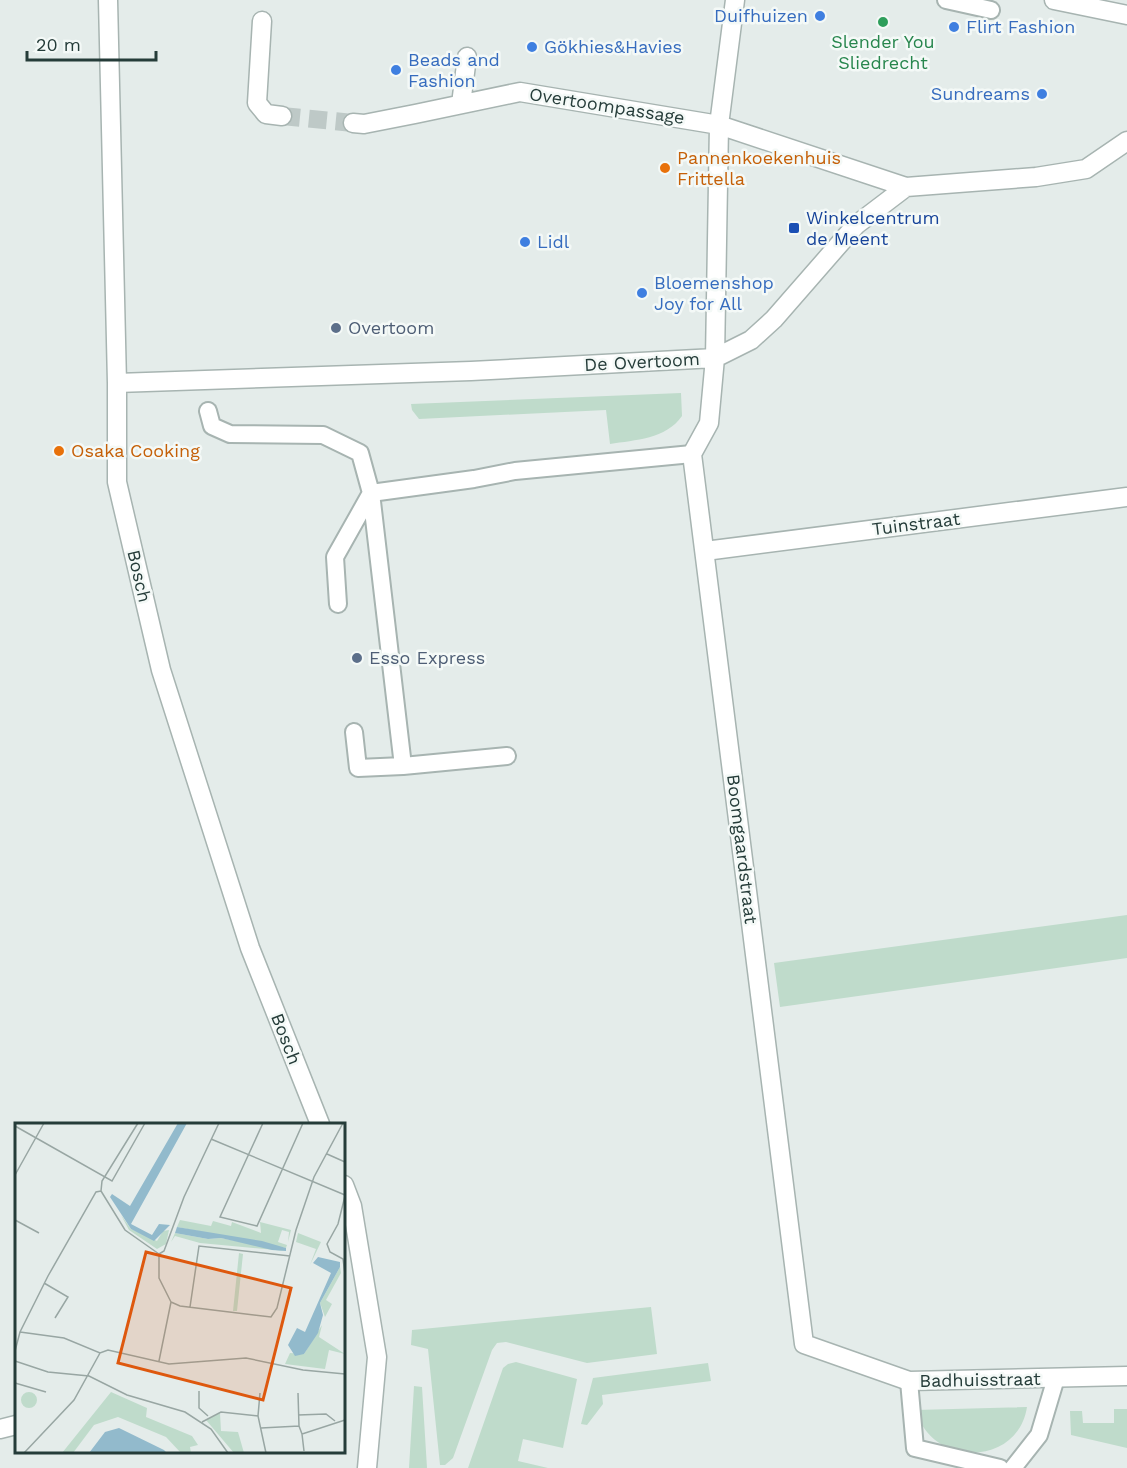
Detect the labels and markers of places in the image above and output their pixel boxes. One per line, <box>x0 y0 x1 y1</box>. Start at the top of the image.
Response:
place label: Duifhuizen <box>714 5 808 26</box>
marker: Duifhuizen <box>813 9 827 23</box>
marker: Slender You Sliedrecht <box>876 15 890 29</box>
place label: Flirt Fashion <box>966 16 1075 37</box>
marker: Flirt Fashion <box>947 20 961 34</box>
place label: Slender You Sliedrecht <box>831 31 935 73</box>
place label: Gökhies&Havies <box>544 36 682 57</box>
marker: Gökhies&Havies <box>525 40 539 54</box>
place label: Beads and Fashion <box>408 49 500 91</box>
marker: Beads and Fashion <box>389 63 403 77</box>
place label: Sundreams <box>931 83 1030 104</box>
marker: Sundreams <box>1035 87 1049 101</box>
place label: Pannenkoekenhuis Frittella <box>677 147 841 189</box>
marker: Pannenkoekenhuis Frittella <box>658 161 672 175</box>
place label: Winkelcentrum de Meent <box>806 207 940 249</box>
marker: Winkelcentrum de Meent <box>787 221 801 235</box>
place label: Lidl <box>537 231 570 252</box>
marker: Lidl <box>518 235 532 249</box>
place label: Bloemenshop Joy for All <box>654 272 774 314</box>
marker: Bloemenshop Joy for All <box>635 286 649 300</box>
place label: Overtoom <box>348 317 434 338</box>
marker: Overtoom <box>329 321 343 335</box>
place label: Osaka Cooking <box>71 440 200 461</box>
marker: Osaka Cooking <box>52 444 66 458</box>
place label: Esso Express <box>369 647 485 668</box>
marker: Esso Express <box>350 651 364 665</box>

